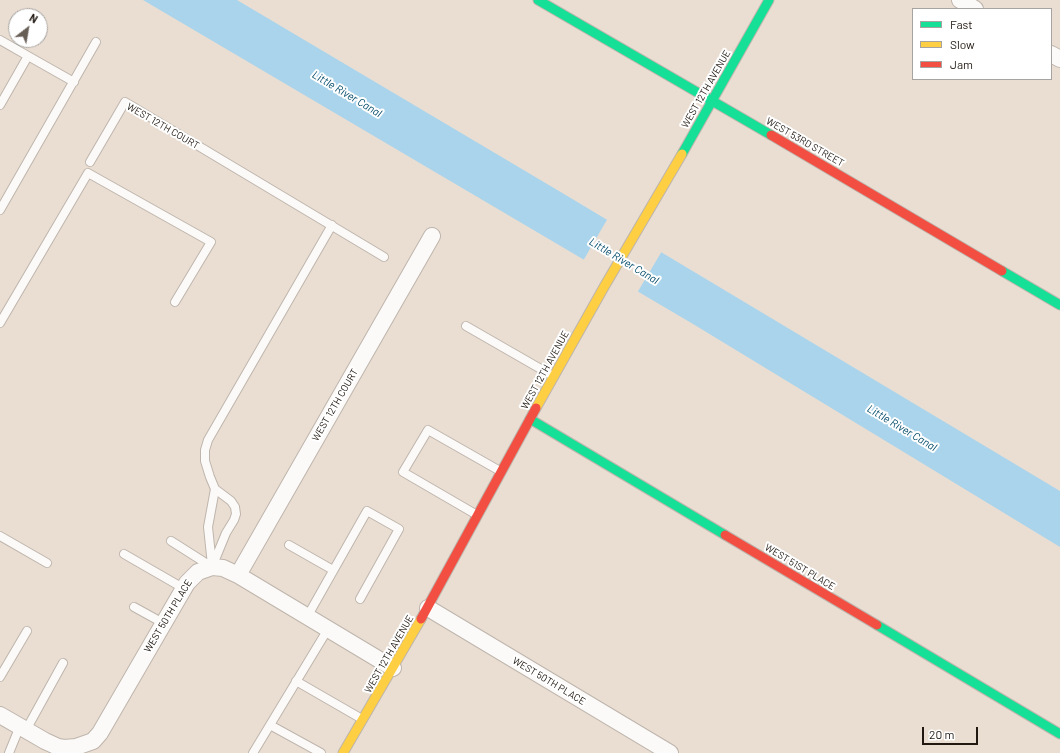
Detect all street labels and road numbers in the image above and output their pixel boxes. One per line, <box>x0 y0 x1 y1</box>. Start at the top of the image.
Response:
street label: WEST 12TH AVENUE <box>679 48 733 130</box>
street label: WEST 12TH COURT <box>125 100 201 152</box>
street label: WEST 53RD STREET <box>764 115 846 169</box>
street label: WEST 12TH AVENUE <box>518 329 572 411</box>
street label: WEST 12TH COURT <box>309 367 361 443</box>
street label: WEST 51ST PLACE <box>763 541 837 593</box>
street label: WEST 50TH PLACE <box>141 577 195 655</box>
street label: WEST 12TH AVENUE <box>362 613 416 695</box>
street label: WEST 50TH PLACE <box>510 654 588 708</box>

